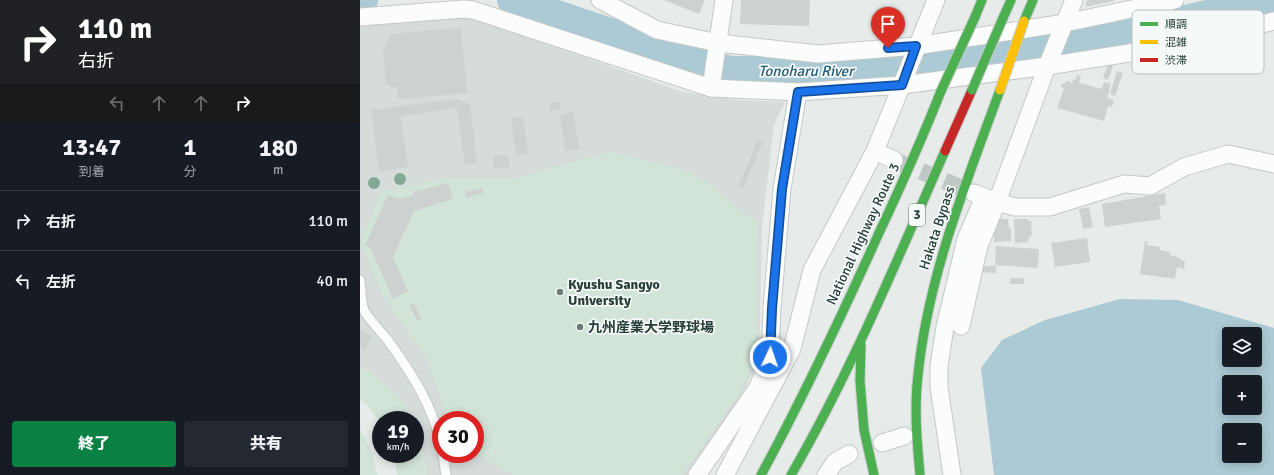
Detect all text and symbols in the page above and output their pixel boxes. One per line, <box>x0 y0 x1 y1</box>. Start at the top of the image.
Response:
pin <box>871 7.0 905 48</box>
legend <box>1132 10 1264 74</box>
text: 110 m <box>78 12 152 46</box>
icon: arrive <box>877 13 899 35</box>
icon: right <box>12 16 64 68</box>
text: 順調 <box>1165 18 1187 31</box>
text: 混雑 <box>1165 36 1187 49</box>
text: 右折 <box>78 50 114 72</box>
text: 渋滞 <box>1165 54 1187 67</box>
water label: Tonoharu River <box>758 62 856 80</box>
icon: left <box>106 92 128 114</box>
icon: ahead <box>148 92 170 114</box>
icon: ahead <box>190 92 212 114</box>
icon: right <box>232 92 254 114</box>
text: 13:47 <box>62 132 121 162</box>
text: 1 <box>184 132 196 162</box>
text: 180 <box>259 133 298 163</box>
street label: National Highway Route 3 <box>823 160 903 308</box>
text: m <box>273 162 283 178</box>
text: 到着 <box>79 164 105 180</box>
text: 分 <box>183 164 197 180</box>
street label: Hakata Bypass <box>915 184 959 272</box>
road number: 3 <box>909 204 925 226</box>
icon: right <box>12 210 34 232</box>
text: 110 m <box>308 212 348 230</box>
text: 右折 <box>46 213 76 231</box>
icon: left <box>12 270 34 292</box>
text: 40 m <box>317 272 348 290</box>
text: 左折 <box>46 273 76 291</box>
place label: Kyushu Sangyo University <box>568 276 660 309</box>
marker: Kyushu Sangyo University <box>555 287 565 297</box>
place label: 九州産業大学野球場 <box>588 319 714 336</box>
marker: 九州産業大学野球場 <box>575 322 585 332</box>
map controls <box>1222 327 1262 463</box>
button: layers <box>1222 327 1262 367</box>
position arrow <box>749 336 791 378</box>
button: + <box>1222 375 1262 415</box>
speed limit sign: 30 <box>432 411 484 463</box>
text: 19 <box>387 419 409 444</box>
button: 終了 <box>12 421 176 467</box>
button: 共有 <box>184 421 348 467</box>
button: − <box>1222 423 1262 463</box>
text: km/h <box>387 441 409 453</box>

